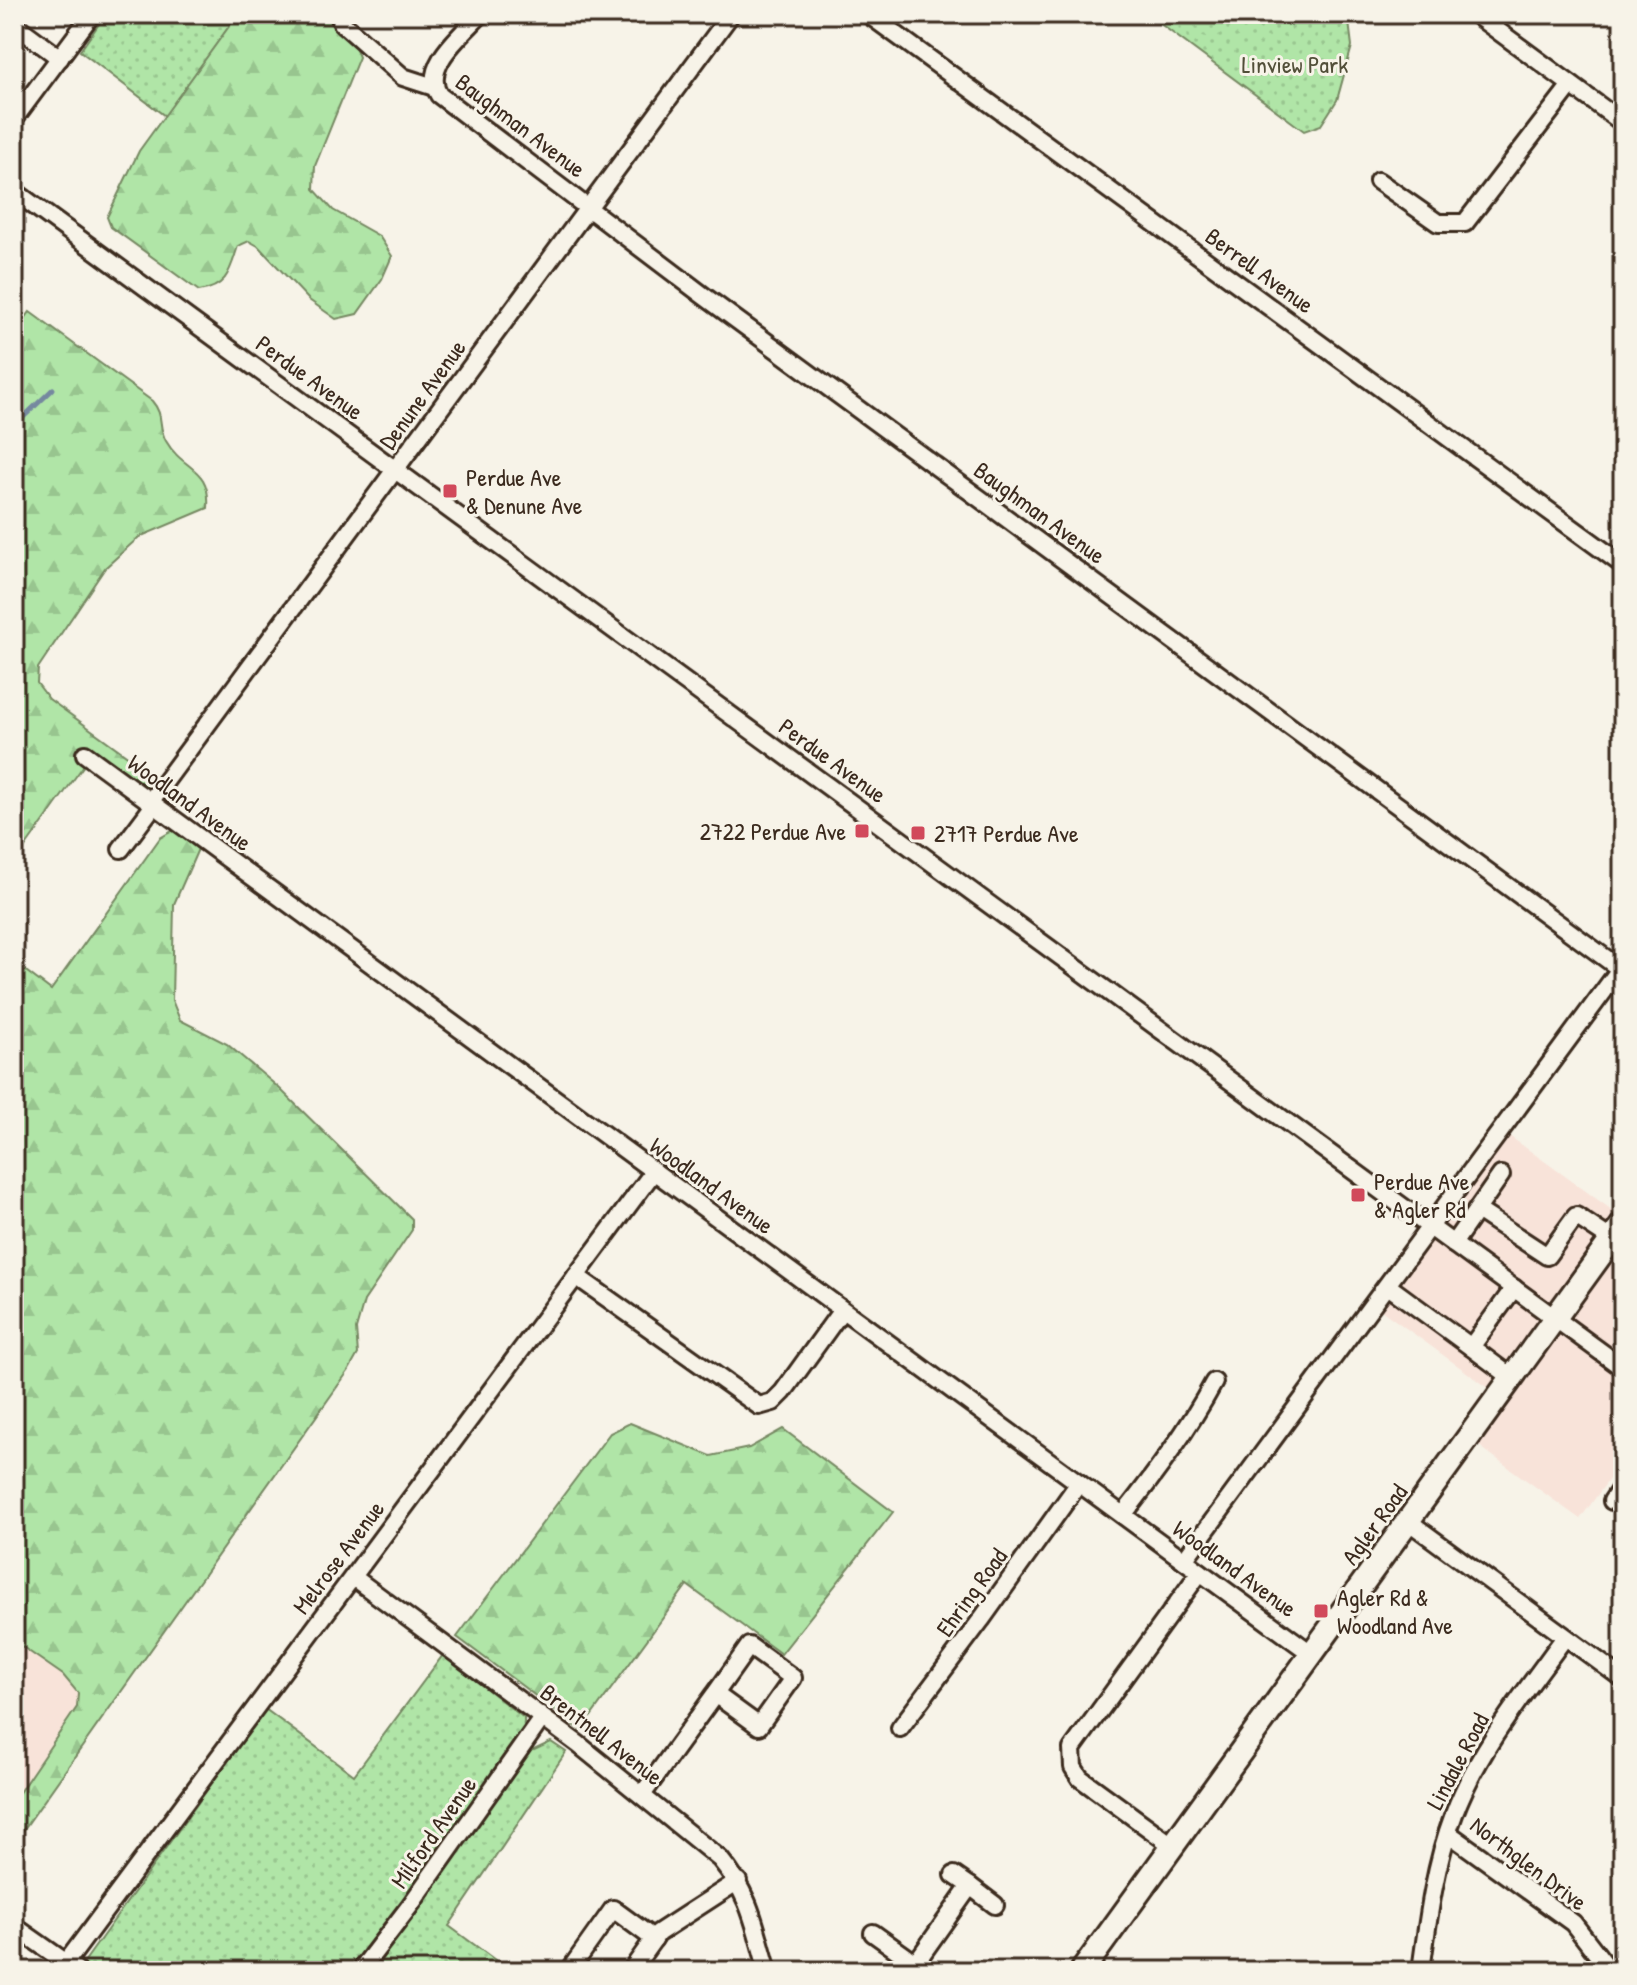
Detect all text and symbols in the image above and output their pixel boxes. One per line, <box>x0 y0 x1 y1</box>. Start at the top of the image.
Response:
park label: Linview Park <box>1242 48 1348 80</box>
street label: Baughman Avenue <box>450 66 593 185</box>
street label: Berrell Avenue <box>1199 220 1321 320</box>
street label: Perdue Avenue <box>250 327 370 427</box>
street label: Denune Avenue <box>371 332 473 455</box>
street label: Baughman Avenue <box>968 454 1112 571</box>
place label: Perdue Ave & Denune Ave <box>466 461 583 521</box>
marker: Perdue Ave & Denune Ave <box>441 482 459 500</box>
street label: Perdue Avenue <box>773 710 893 810</box>
street label: Woodland Avenue <box>122 746 259 858</box>
place label: 2722 Perdue Ave <box>700 815 846 847</box>
place label: 2717 Perdue Ave <box>934 817 1079 849</box>
marker: 2722 Perdue Ave <box>853 822 871 840</box>
marker: 2717 Perdue Ave <box>909 824 927 842</box>
street label: Woodland Avenue <box>644 1129 781 1241</box>
place label: Perdue Ave & Agler Rd <box>1374 1165 1470 1225</box>
marker: Perdue Ave & Agler Rd <box>1349 1186 1367 1204</box>
street label: Agler Road <box>1334 1477 1414 1571</box>
street label: Melrose Avenue <box>285 1493 391 1620</box>
street label: Woodland Avenue <box>1167 1512 1304 1624</box>
street label: Ehring Road <box>928 1541 1014 1643</box>
place label: Agler Rd & Woodland Ave <box>1337 1581 1453 1641</box>
marker: Agler Rd & Woodland Ave <box>1312 1602 1330 1620</box>
street label: Brentnell Avenue <box>534 1676 670 1792</box>
street label: Lindale Road <box>1418 1707 1496 1815</box>
street label: Milford Avenue <box>383 1769 483 1894</box>
street label: Northglen Drive <box>1464 1809 1594 1918</box>

